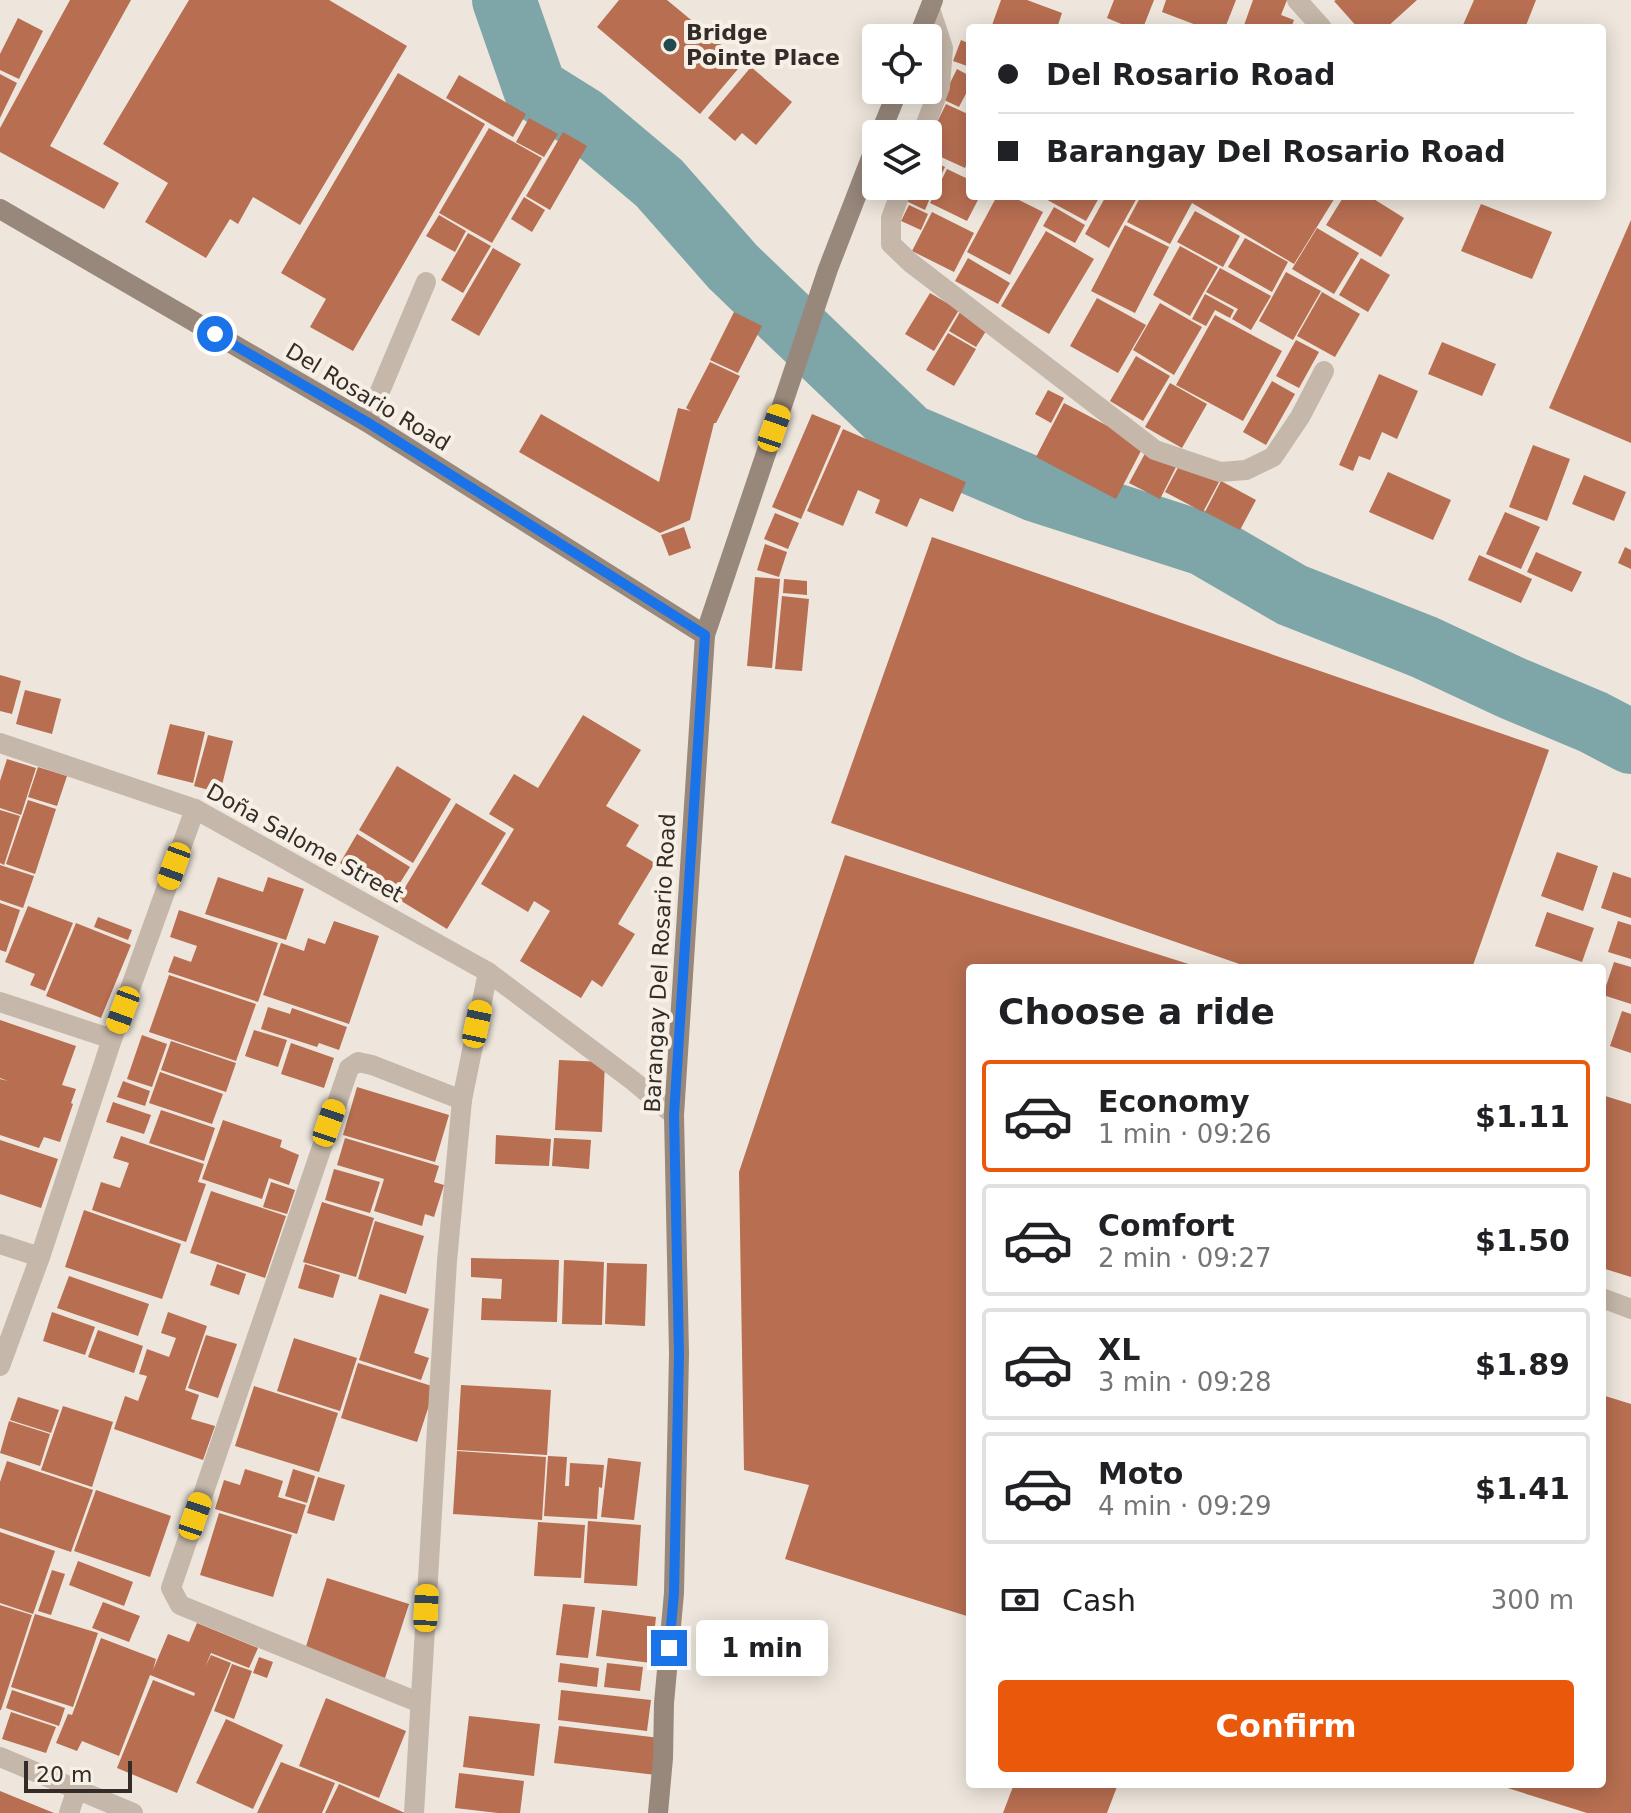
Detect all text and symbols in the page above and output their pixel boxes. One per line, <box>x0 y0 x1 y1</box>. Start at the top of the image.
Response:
place label: Bridge Pointe Place <box>686 20 840 70</box>
map controls <box>862 24 942 200</box>
button: locate <box>862 24 942 104</box>
marker: Bridge Pointe Place <box>661 36 679 54</box>
text: Del Rosario Road <box>1046 57 1335 92</box>
button: layers <box>862 120 942 200</box>
text: Barangay Del Rosario Road <box>1046 134 1506 169</box>
route start <box>197 316 233 352</box>
street label: Del Rosario Road <box>281 338 455 456</box>
car <box>755 401 793 455</box>
street label: Doña Salome Street <box>202 779 408 908</box>
street label: Barangay Del Rosario Road <box>640 813 680 1113</box>
car <box>155 839 193 893</box>
car <box>104 983 142 1037</box>
text: Choose a ride <box>998 991 1275 1032</box>
car <box>460 998 494 1050</box>
icon: car <box>1002 1080 1074 1152</box>
text: Economy <box>1098 1084 1250 1119</box>
car <box>310 1096 348 1150</box>
text: $1.11 <box>1475 1099 1570 1134</box>
text: 1 min · 09:26 <box>1098 1119 1272 1149</box>
icon: car <box>1002 1204 1074 1276</box>
text: Comfort <box>1098 1208 1235 1243</box>
text: $1.50 <box>1475 1223 1570 1258</box>
text: 2 min · 09:27 <box>1098 1243 1272 1273</box>
icon: car <box>1002 1328 1074 1400</box>
text: XL <box>1098 1332 1140 1367</box>
text: $1.89 <box>1475 1347 1570 1382</box>
text: 3 min · 09:28 <box>1098 1367 1272 1397</box>
icon: car <box>1002 1452 1074 1524</box>
text: Moto <box>1098 1456 1183 1491</box>
text: $1.41 <box>1475 1471 1570 1506</box>
car <box>176 1489 214 1543</box>
text: 4 min · 09:29 <box>1098 1491 1272 1521</box>
icon: cash <box>998 1578 1042 1622</box>
car <box>413 1583 439 1633</box>
text: Cash <box>1062 1583 1136 1618</box>
text: 300 m <box>1491 1585 1574 1615</box>
callout: 1 min <box>697 1620 829 1676</box>
route end <box>651 1630 687 1666</box>
text: 1 min <box>721 1633 803 1663</box>
button: Confirm <box>998 1680 1574 1772</box>
scale bar <box>24 1757 132 1793</box>
text: 20 m <box>36 1762 92 1787</box>

